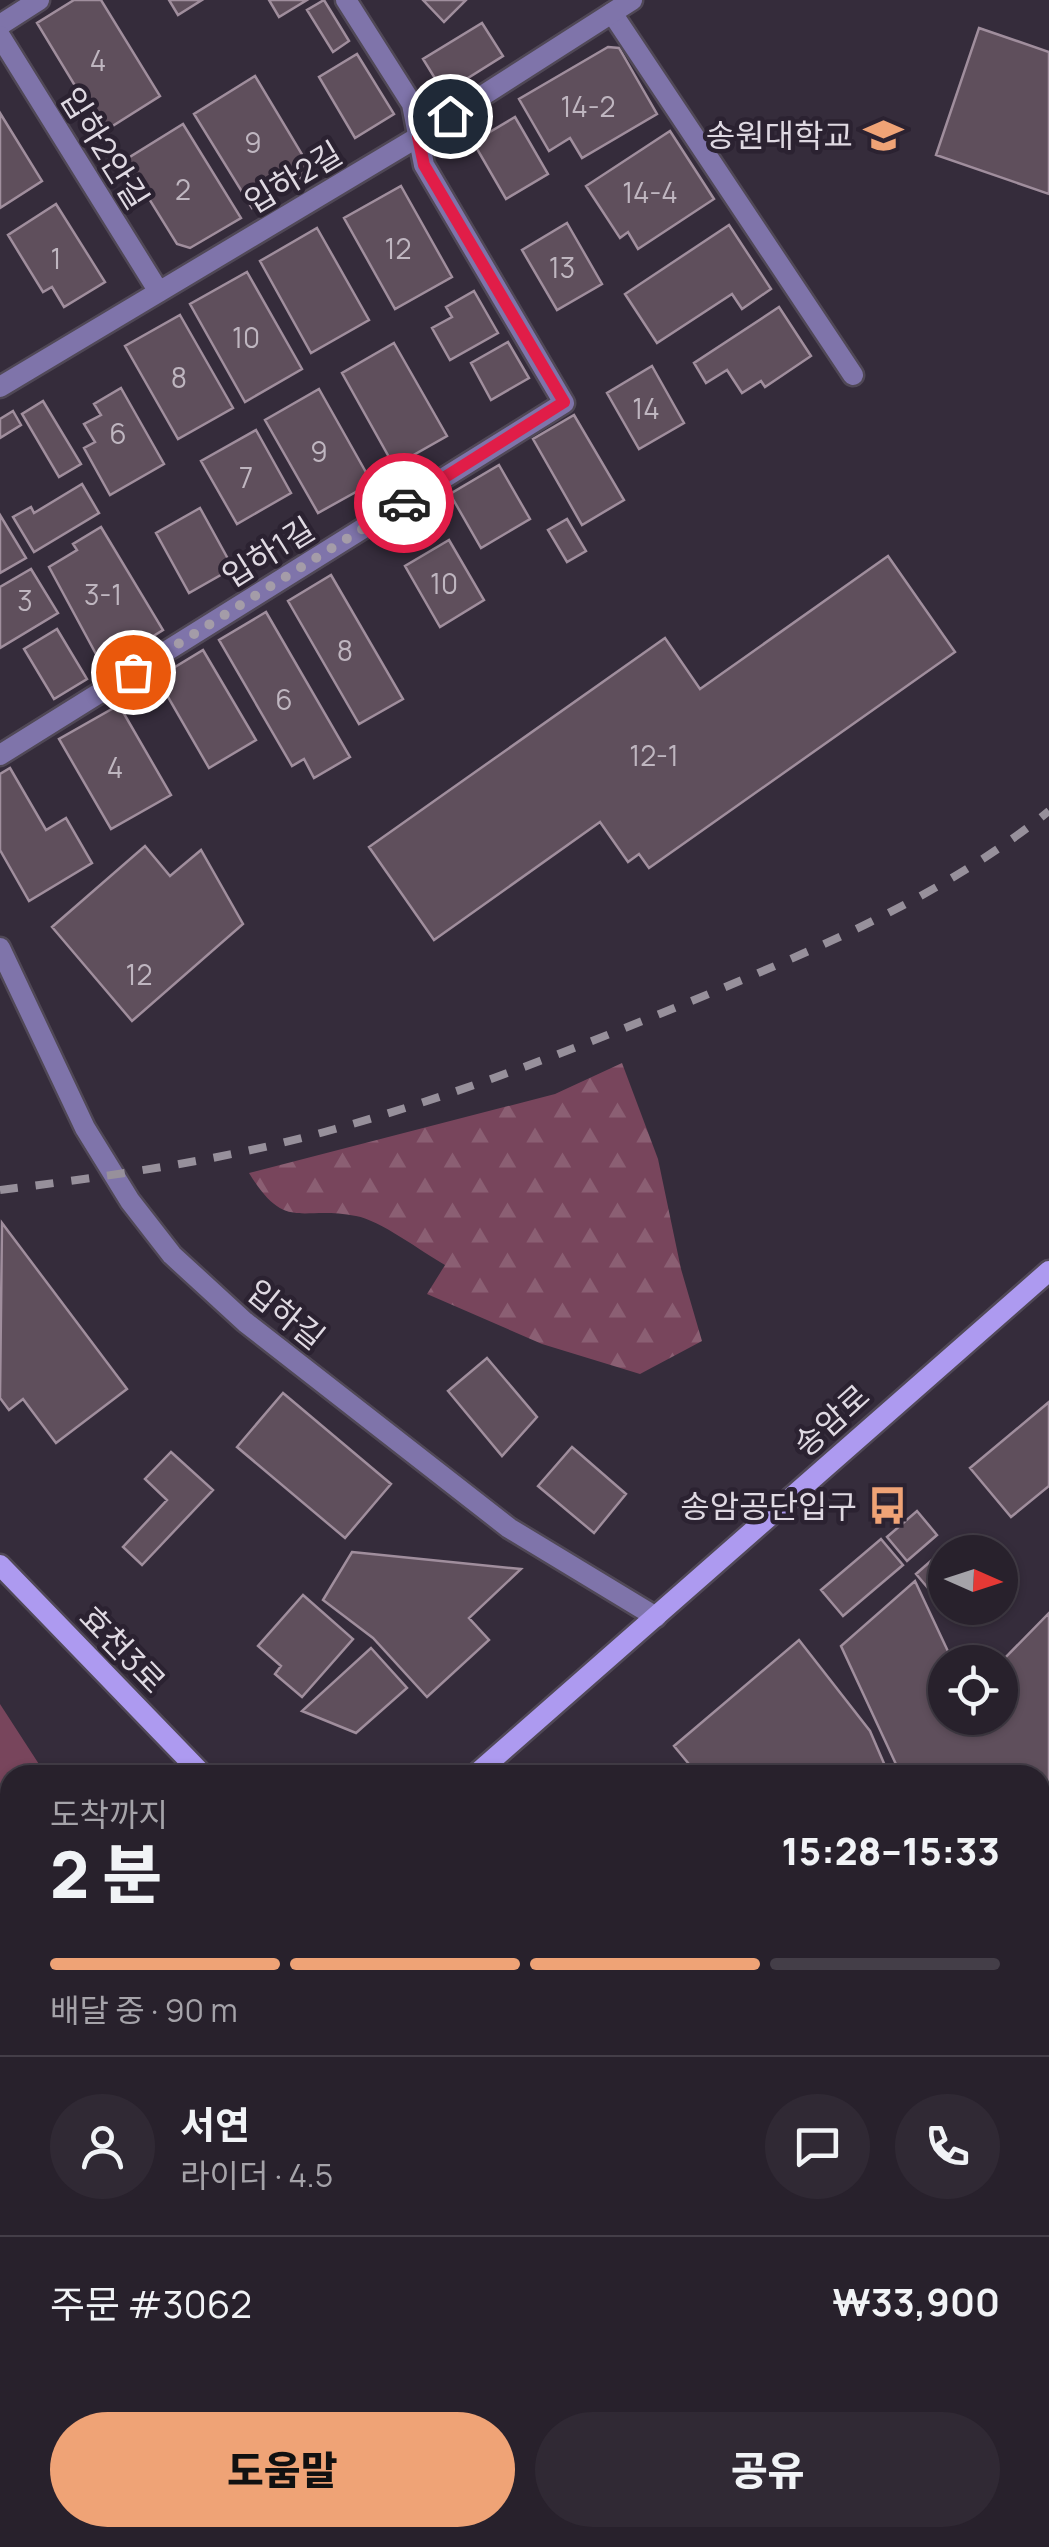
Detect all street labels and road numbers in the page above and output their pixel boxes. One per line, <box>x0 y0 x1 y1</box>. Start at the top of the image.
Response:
street label: 입하2안길 <box>50 79 160 217</box>
street label: 입하2길 <box>236 131 350 223</box>
street label: 입하1길 <box>214 507 322 597</box>
street label: 입하길 <box>238 1269 334 1359</box>
street label: 송암로 <box>783 1374 879 1466</box>
street label: 효천3로 <box>70 1596 176 1702</box>

